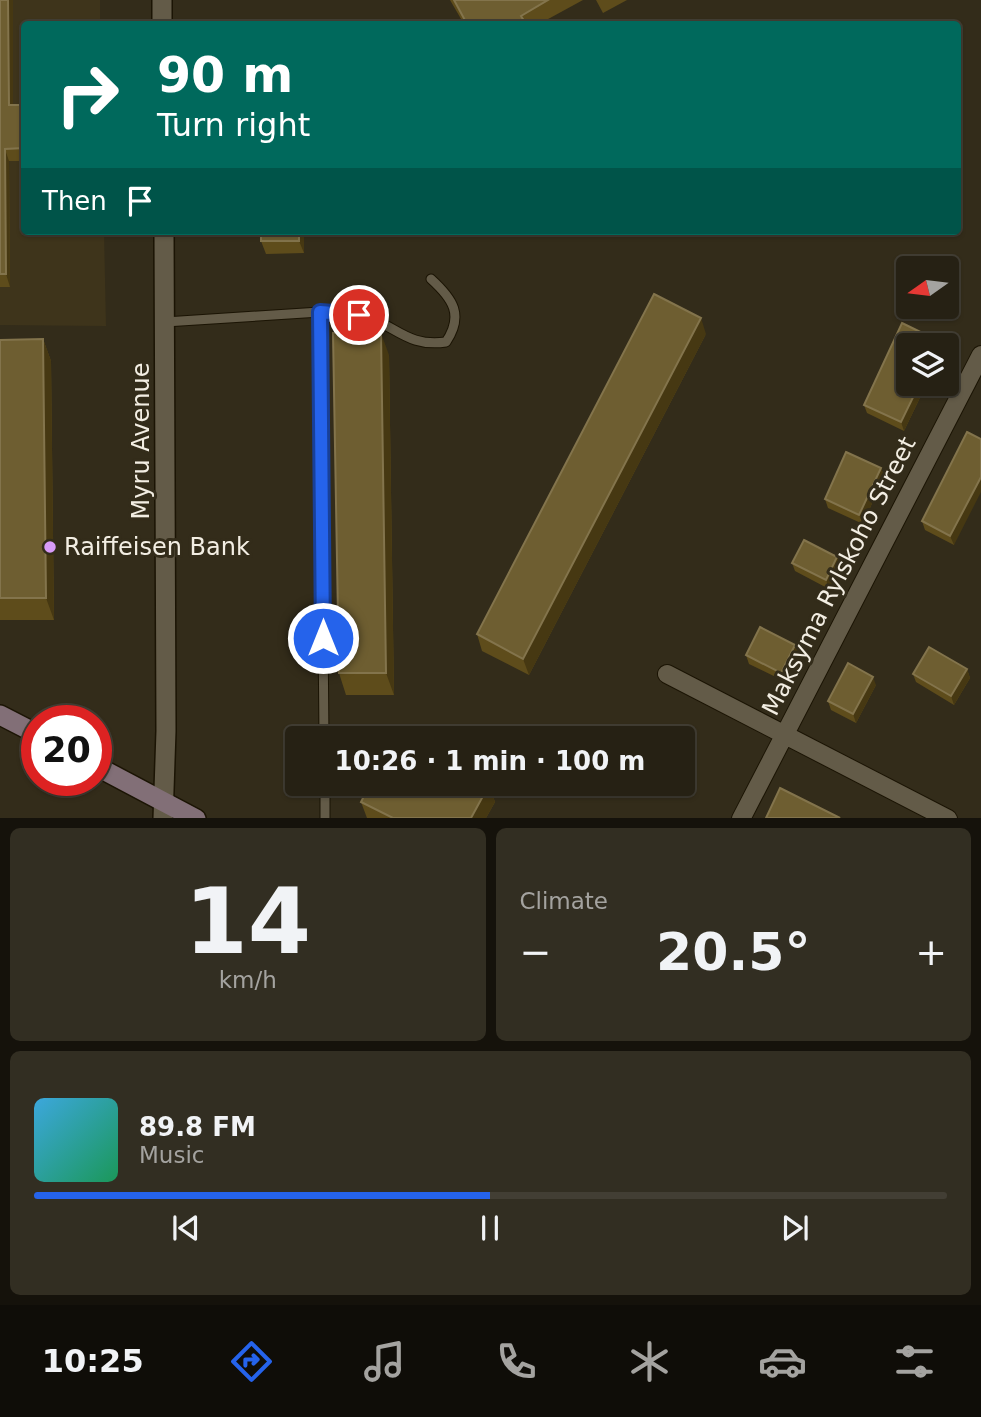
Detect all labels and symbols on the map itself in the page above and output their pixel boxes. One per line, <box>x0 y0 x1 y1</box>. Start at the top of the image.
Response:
north arrow <box>896 256 959 318</box>
pin <box>329 285 389 345</box>
street label: Myru Avenue <box>127 363 155 519</box>
street label: Maksyma Rylskoho Street <box>756 432 922 720</box>
place label: Raiffeisen Bank <box>64 533 250 561</box>
marker: Raiffeisen Bank <box>42 539 58 555</box>
position arrow <box>286 601 360 675</box>
speed limit sign: 20 <box>21 705 112 796</box>

